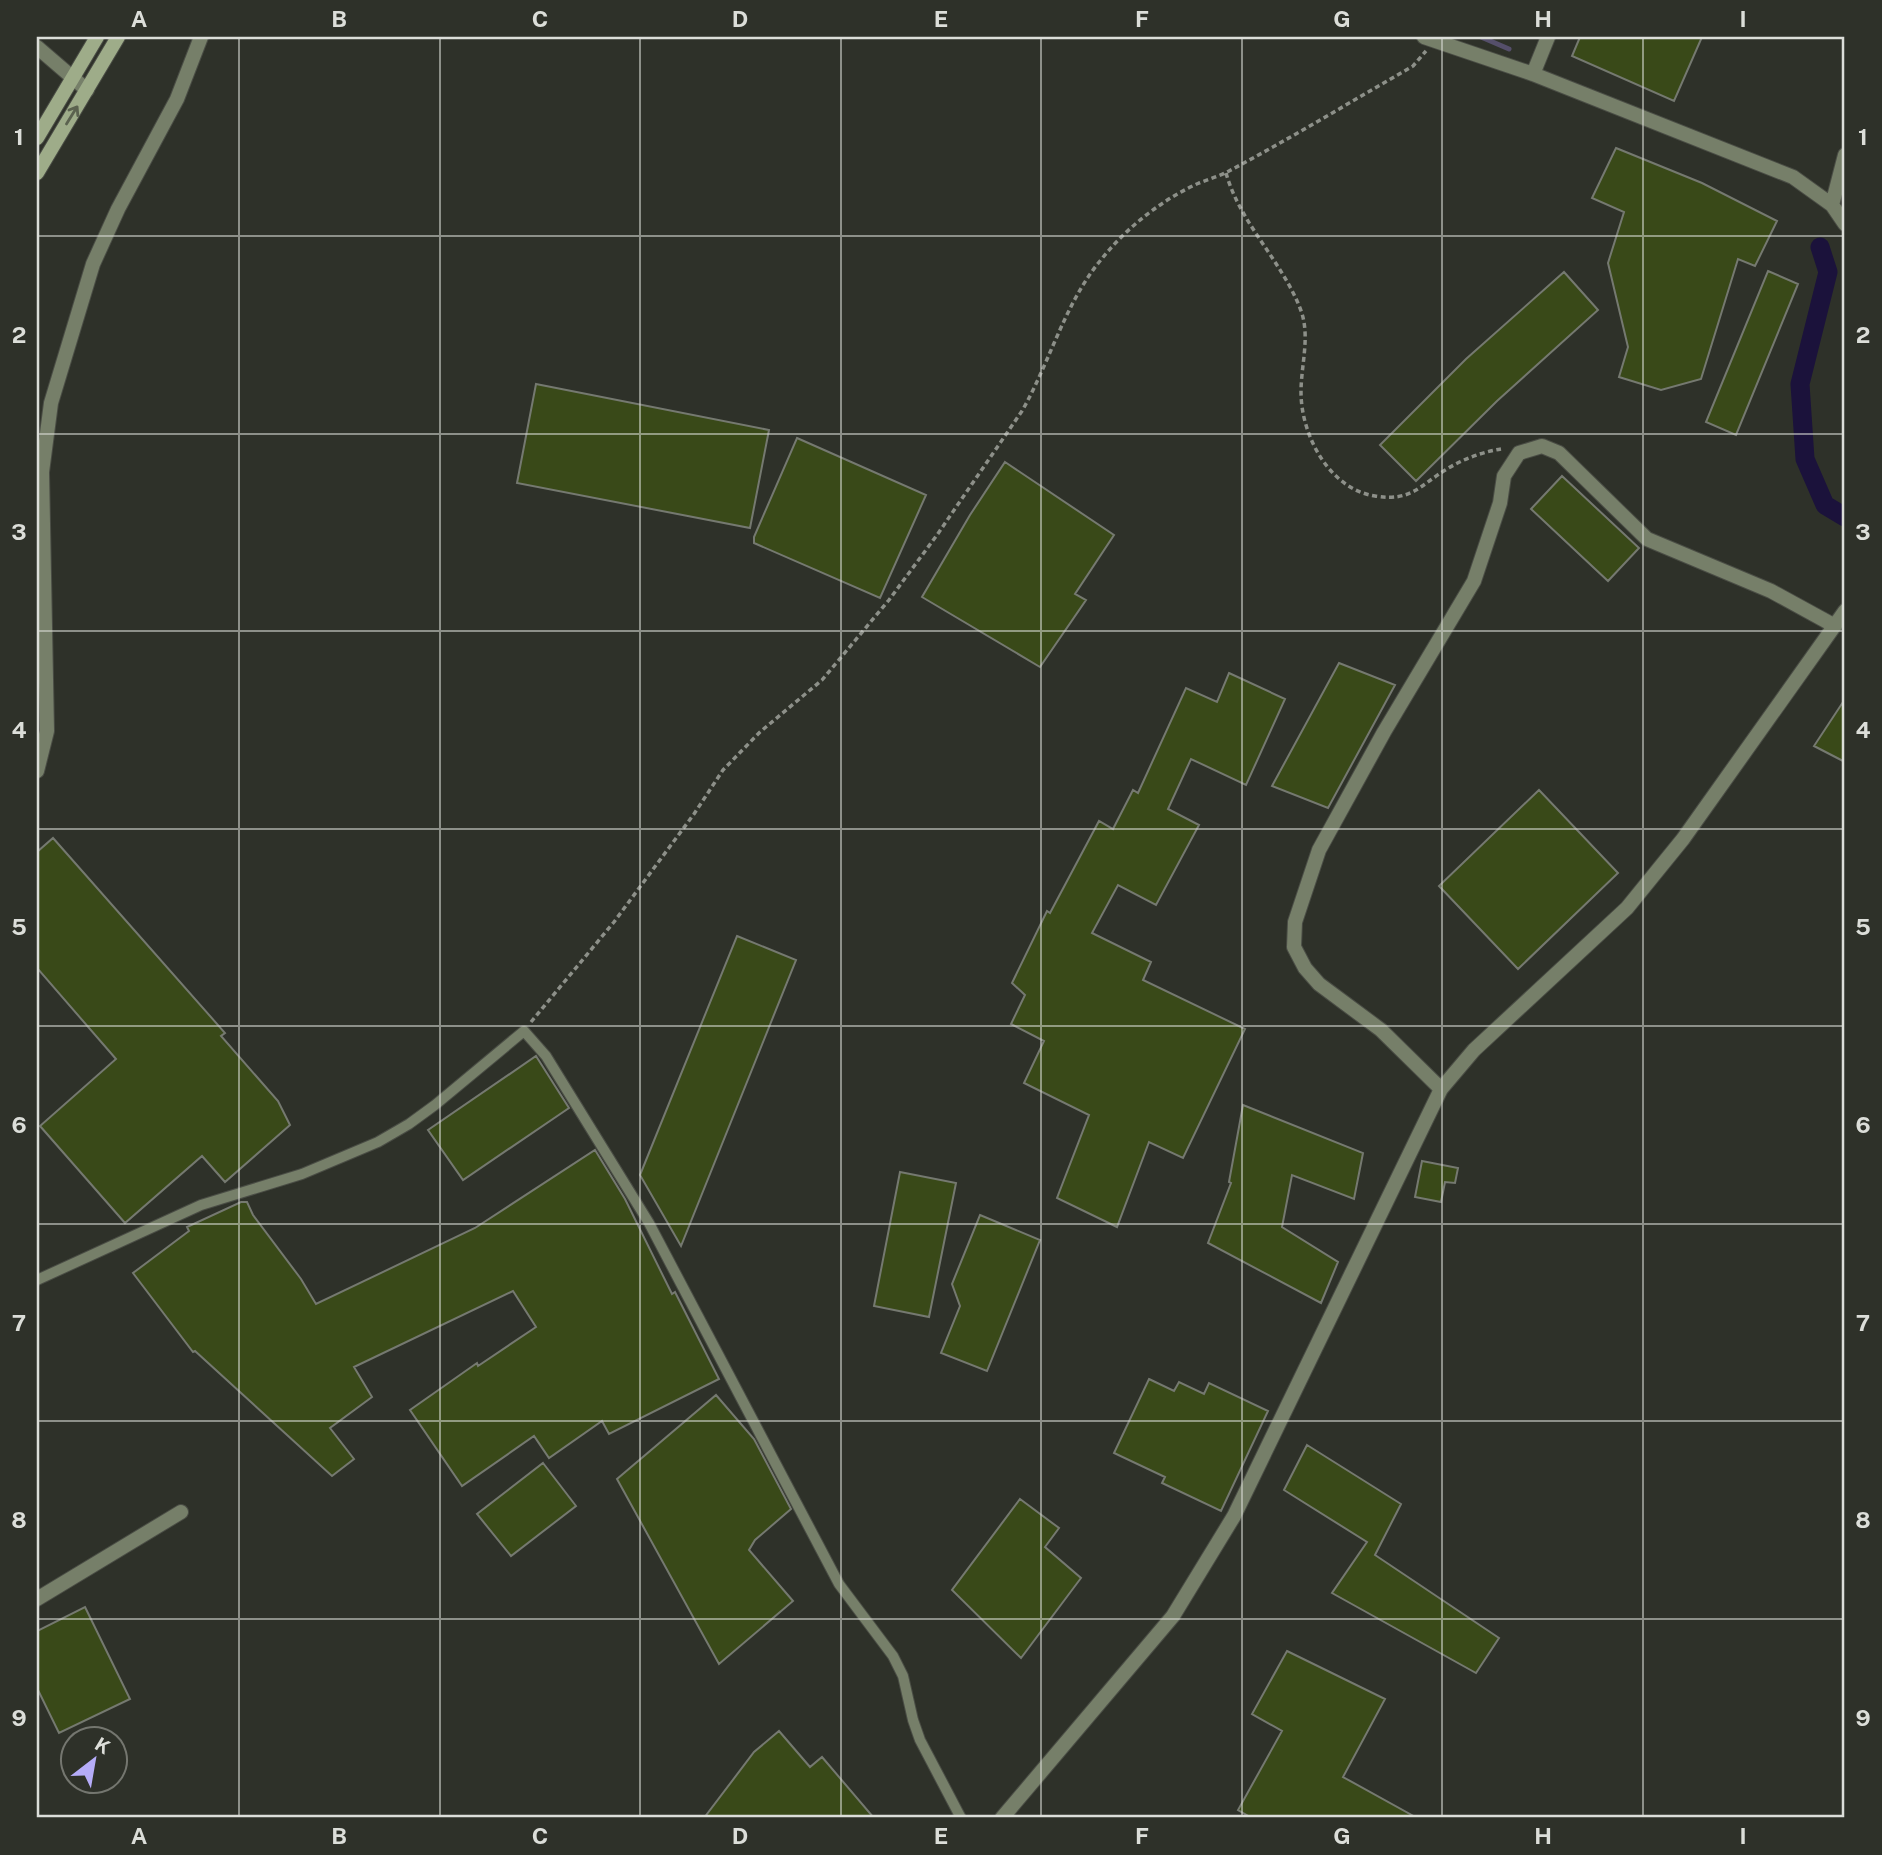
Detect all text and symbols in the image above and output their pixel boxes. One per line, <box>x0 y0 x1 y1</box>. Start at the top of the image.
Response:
text: A <box>131 5 148 32</box>
text: B <box>331 5 347 32</box>
text: C <box>532 5 548 32</box>
text: D <box>732 5 748 32</box>
text: E <box>934 5 948 32</box>
text: F <box>1135 5 1149 32</box>
text: G <box>1333 5 1351 32</box>
text: H <box>1534 5 1552 32</box>
text: I <box>1739 5 1747 32</box>
one-way arrow <box>65 105 79 125</box>
text: 1 <box>14 123 24 150</box>
text: 1 <box>1858 123 1868 150</box>
text: 2 <box>12 321 26 348</box>
text: 2 <box>1856 321 1870 348</box>
text: 3 <box>11 518 27 545</box>
text: 3 <box>1855 518 1871 545</box>
text: 4 <box>11 716 27 743</box>
text: 4 <box>1855 716 1871 743</box>
text: 5 <box>11 913 27 940</box>
text: 5 <box>1855 913 1871 940</box>
text: 6 <box>11 1111 27 1138</box>
text: 6 <box>1855 1111 1871 1138</box>
text: 7 <box>12 1309 26 1336</box>
text: 7 <box>1856 1309 1870 1336</box>
text: 8 <box>11 1506 27 1533</box>
text: 8 <box>1855 1506 1871 1533</box>
text: 9 <box>11 1704 27 1731</box>
text: 9 <box>1855 1704 1871 1731</box>
north arrow <box>60 1726 130 1796</box>
text: K <box>91 1732 115 1759</box>
text: A <box>131 1822 148 1849</box>
text: B <box>331 1822 347 1849</box>
text: C <box>532 1822 548 1849</box>
text: D <box>732 1822 748 1849</box>
text: E <box>934 1822 948 1849</box>
text: F <box>1135 1822 1149 1849</box>
text: G <box>1333 1822 1351 1849</box>
text: H <box>1534 1822 1552 1849</box>
text: I <box>1739 1822 1747 1849</box>

